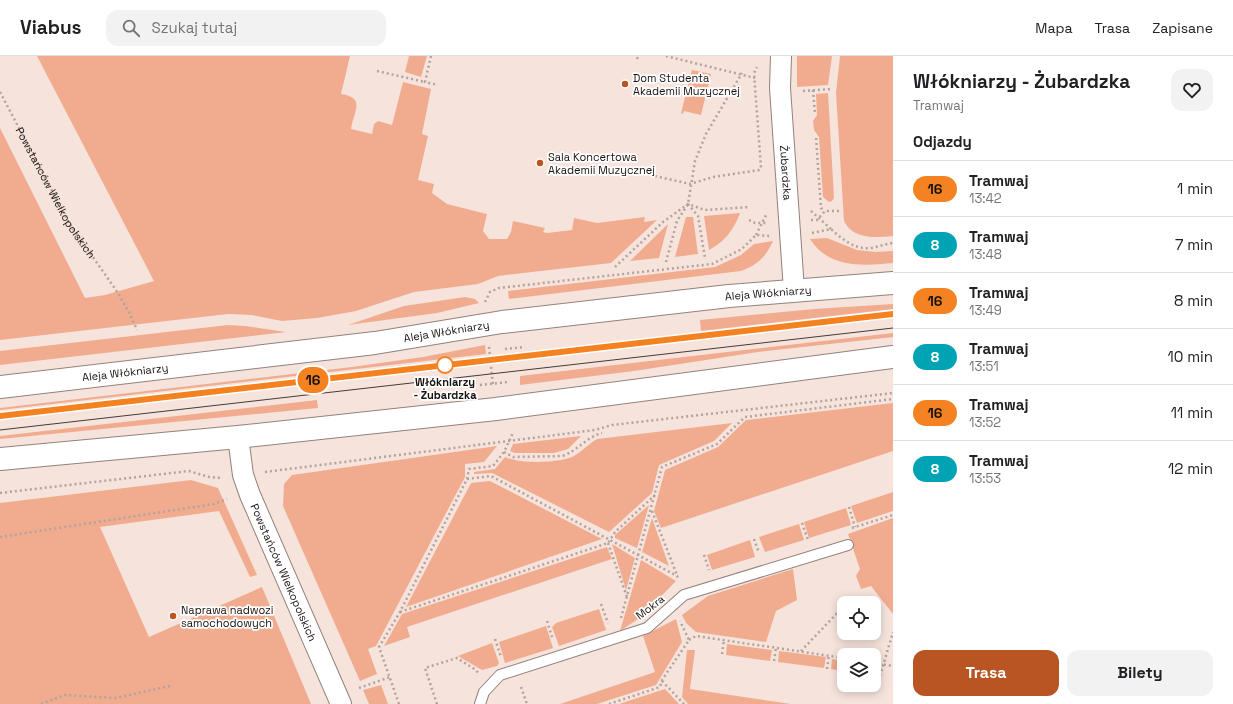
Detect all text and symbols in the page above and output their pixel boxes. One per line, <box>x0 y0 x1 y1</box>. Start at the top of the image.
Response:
search box <box>106 10 386 46</box>
text: Viabus <box>20 15 82 40</box>
icon: search <box>120 17 142 39</box>
text: Szukaj tutaj <box>152 18 237 37</box>
text: Mapa <box>1035 19 1073 37</box>
text: Trasa <box>1095 19 1130 37</box>
text: Zapisane <box>1152 19 1213 37</box>
text: Włókniarzy - Żubardzka <box>913 69 1130 94</box>
button: heart <box>1171 69 1213 111</box>
place label: Dom Studenta Akademii Muzycznej <box>633 71 740 98</box>
marker: Dom Studenta Akademii Muzycznej <box>620 79 630 89</box>
text: Tramwaj <box>913 97 964 114</box>
street label: Powstańców Wielkopolskich <box>13 125 99 261</box>
text: Odjazdy <box>913 132 972 151</box>
street label: Żubardzka <box>777 145 795 202</box>
place label: Sala Koncertowa Akademii Muzycznej <box>548 150 655 177</box>
marker: Sala Koncertowa Akademii Muzycznej <box>535 158 545 168</box>
text: Tramwaj <box>969 171 1029 190</box>
text: 1 min <box>1177 179 1213 198</box>
text: 16 <box>928 180 942 198</box>
text: 13:42 <box>969 190 1002 207</box>
text: Tramwaj <box>969 227 1029 246</box>
text: 7 min <box>1175 235 1213 254</box>
text: 8 <box>931 236 939 254</box>
text: 13:48 <box>969 246 1002 263</box>
street label: Aleja Włókniarzy <box>724 282 812 303</box>
text: Tramwaj <box>969 283 1029 302</box>
text: 8 min <box>1174 291 1213 310</box>
text: 16 <box>928 292 942 310</box>
text: 13:49 <box>969 302 1002 319</box>
street label: Aleja Włókniarzy <box>403 317 490 345</box>
text: Tramwaj <box>969 339 1029 358</box>
text: 10 min <box>1167 347 1213 366</box>
text: 8 <box>931 348 939 366</box>
marker: Włókniarzy - Żubardzka <box>436 356 454 374</box>
text: 13:51 <box>969 358 999 375</box>
street label: Aleja Włókniarzy <box>81 360 169 384</box>
line badge: 16 <box>295 367 331 393</box>
text: 16 <box>306 371 320 389</box>
place label: Włókniarzy - Żubardzka <box>413 375 477 402</box>
text: Tramwaj <box>969 395 1029 414</box>
text: 11 min <box>1171 403 1213 422</box>
text: 16 <box>928 404 942 422</box>
text: 13:52 <box>969 414 1001 431</box>
text: Tramwaj <box>969 451 1029 470</box>
text: 12 min <box>1168 459 1213 478</box>
text: 8 <box>931 460 939 478</box>
text: 13:53 <box>969 470 1001 487</box>
street label: Powstańców Wielkopolskich <box>248 501 320 644</box>
street label: Mokra <box>633 591 668 622</box>
map controls <box>837 596 881 692</box>
button: locate <box>837 596 881 640</box>
place label: Naprawa nadwozi samochodowych <box>181 603 274 630</box>
marker: Naprawa nadwozi samochodowych <box>168 611 178 621</box>
button: layers <box>837 648 881 692</box>
button: Trasa <box>913 650 1059 696</box>
button: Bilety <box>1067 650 1213 696</box>

